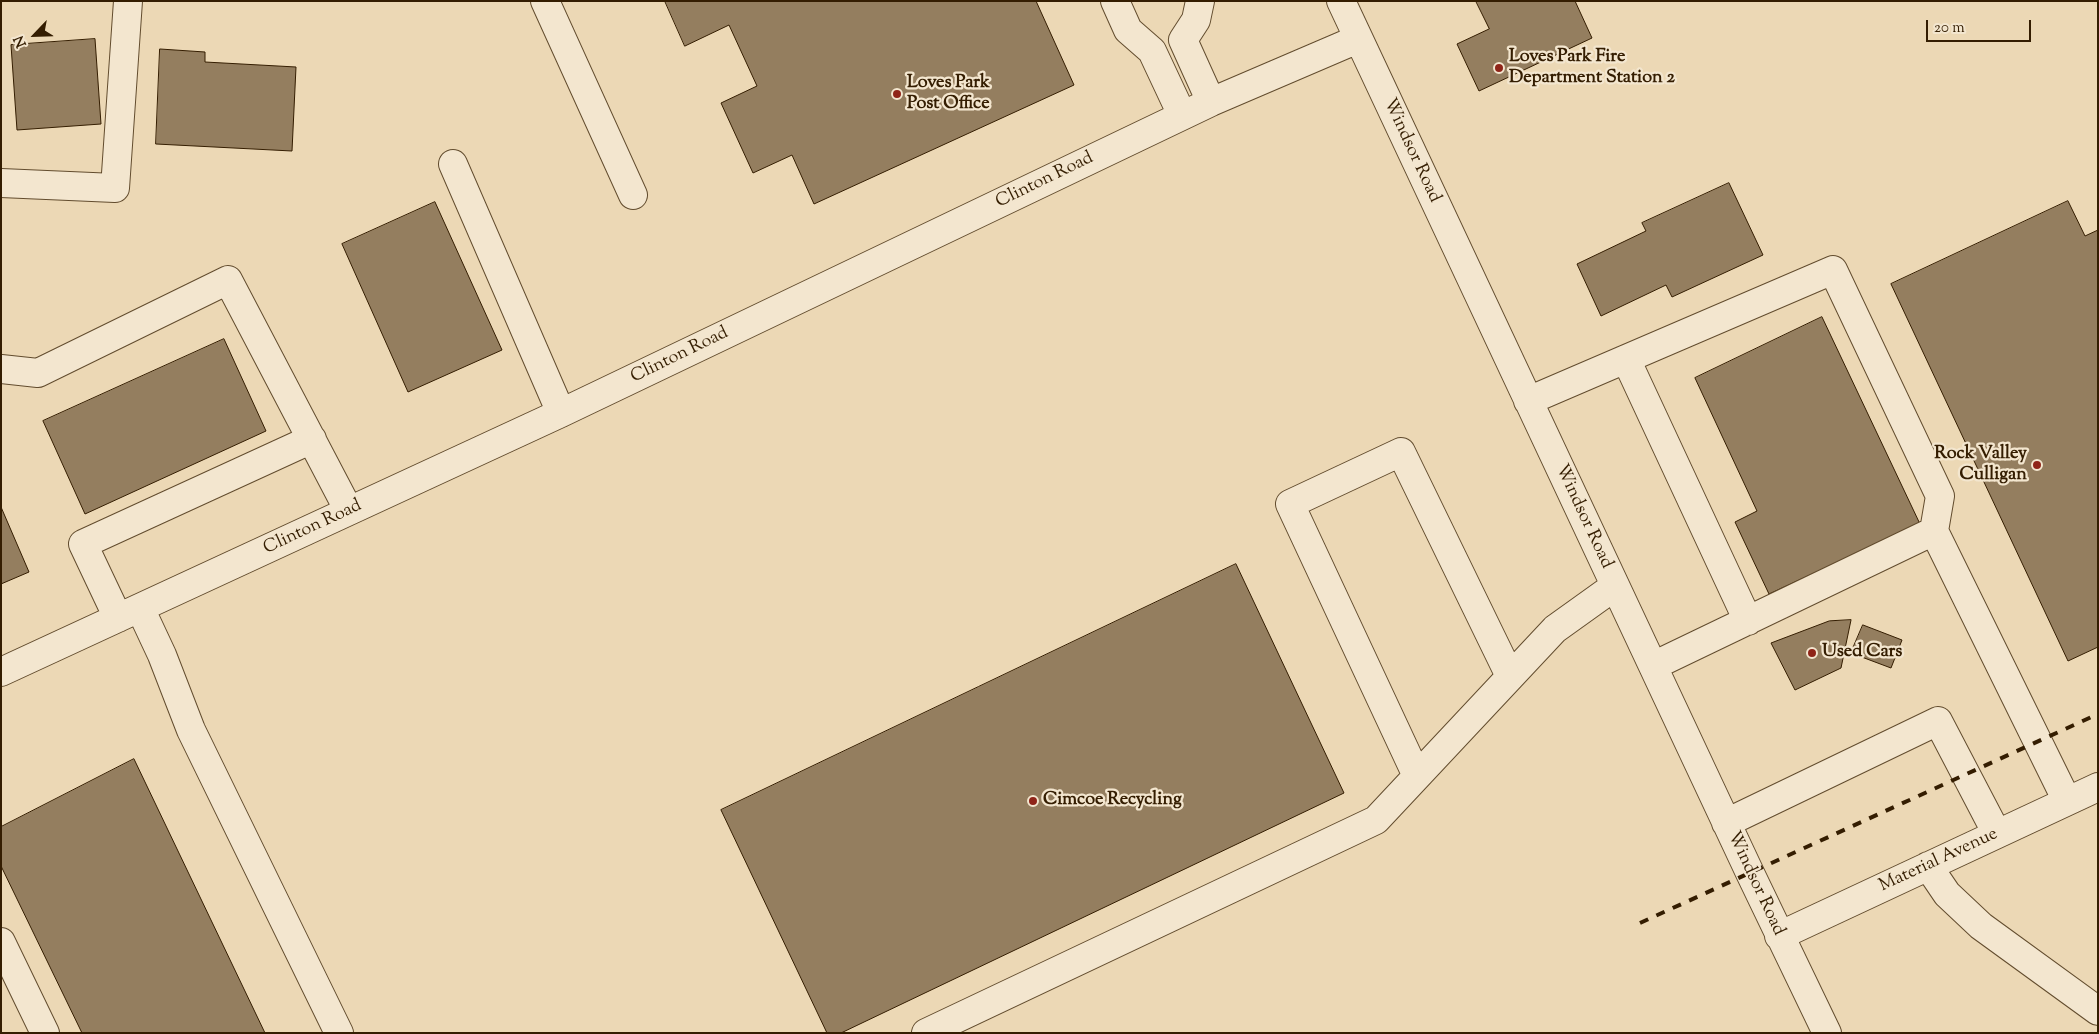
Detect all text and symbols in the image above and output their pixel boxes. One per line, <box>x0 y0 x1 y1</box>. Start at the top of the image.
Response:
north arrow <box>10 10 60 60</box>
scale bar <box>1929 10 2034 42</box>
text: 20 m <box>1934 18 1965 39</box>
text: N <box>10 32 33 50</box>
place label: Loves Park Fire Department Station 2 <box>1509 47 1675 90</box>
marker: Loves Park Fire Department Station 2 <box>1493 62 1505 74</box>
place label: Loves Park Post Office <box>907 73 990 116</box>
marker: Loves Park Post Office <box>891 88 903 100</box>
street label: Windsor Road <box>1377 95 1445 207</box>
street label: Clinton Road <box>993 148 1097 214</box>
street label: Clinton Road <box>628 323 732 389</box>
place label: Rock Valley Culligan <box>1934 444 2027 486</box>
marker: Rock Valley Culligan <box>2031 459 2043 471</box>
street label: Windsor Road <box>1549 461 1617 573</box>
street label: Clinton Road <box>260 496 366 560</box>
place label: Used Cars <box>1822 642 1902 664</box>
marker: Used Cars <box>1806 647 1818 659</box>
place label: Cimcoe Recycling <box>1043 790 1182 812</box>
marker: Cimcoe Recycling <box>1027 795 1039 807</box>
street label: Material Avenue <box>1876 824 2002 898</box>
street label: Windsor Road <box>1721 828 1789 940</box>

